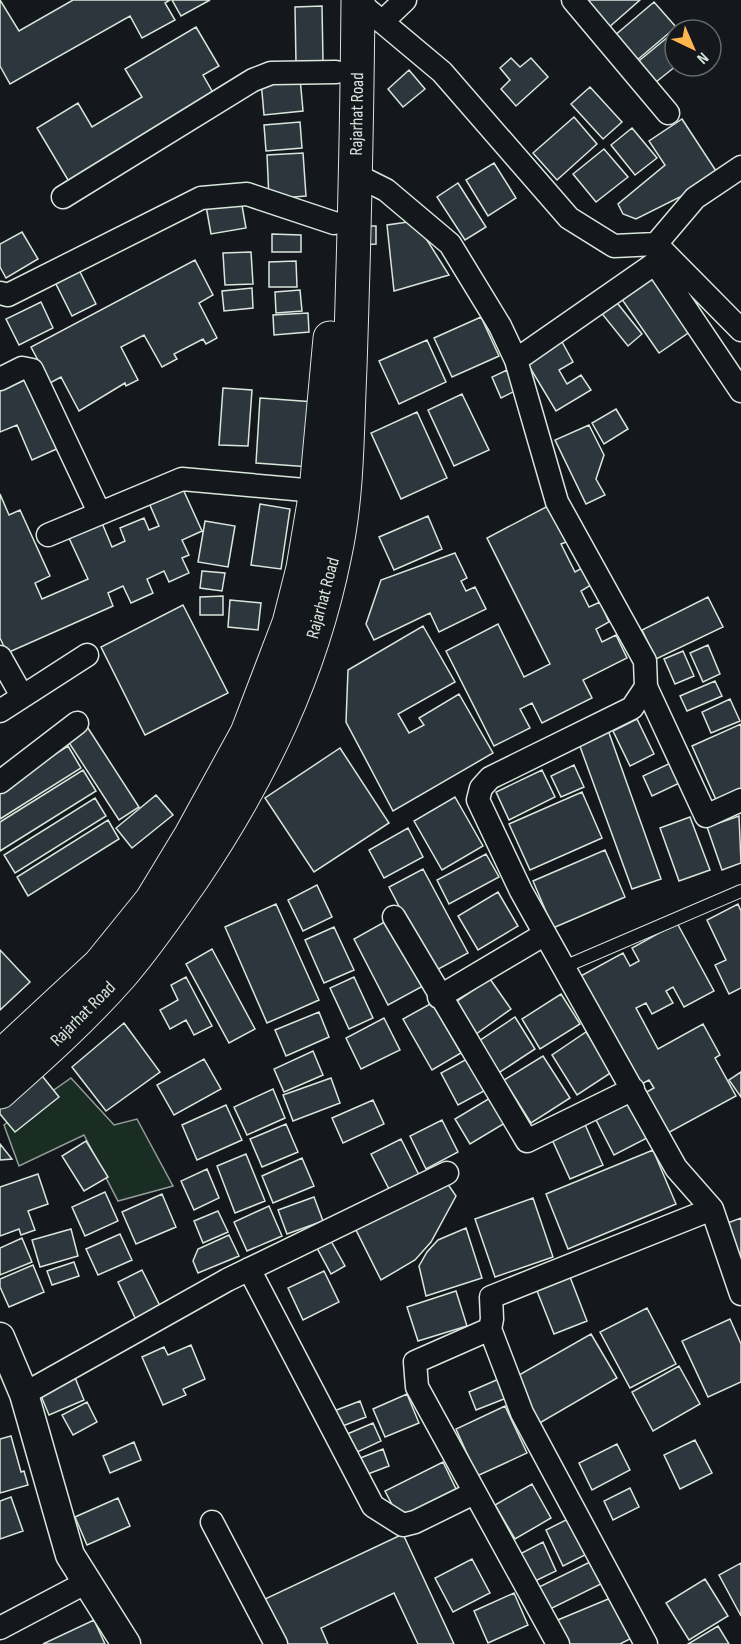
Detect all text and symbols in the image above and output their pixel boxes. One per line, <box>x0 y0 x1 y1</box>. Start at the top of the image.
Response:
north arrow <box>663 18 723 78</box>
text: N <box>693 48 712 68</box>
street label: Rajarhat Road <box>346 72 368 156</box>
street label: Rajarhat Road <box>302 555 344 641</box>
street label: Rajarhat Road <box>46 977 120 1051</box>

